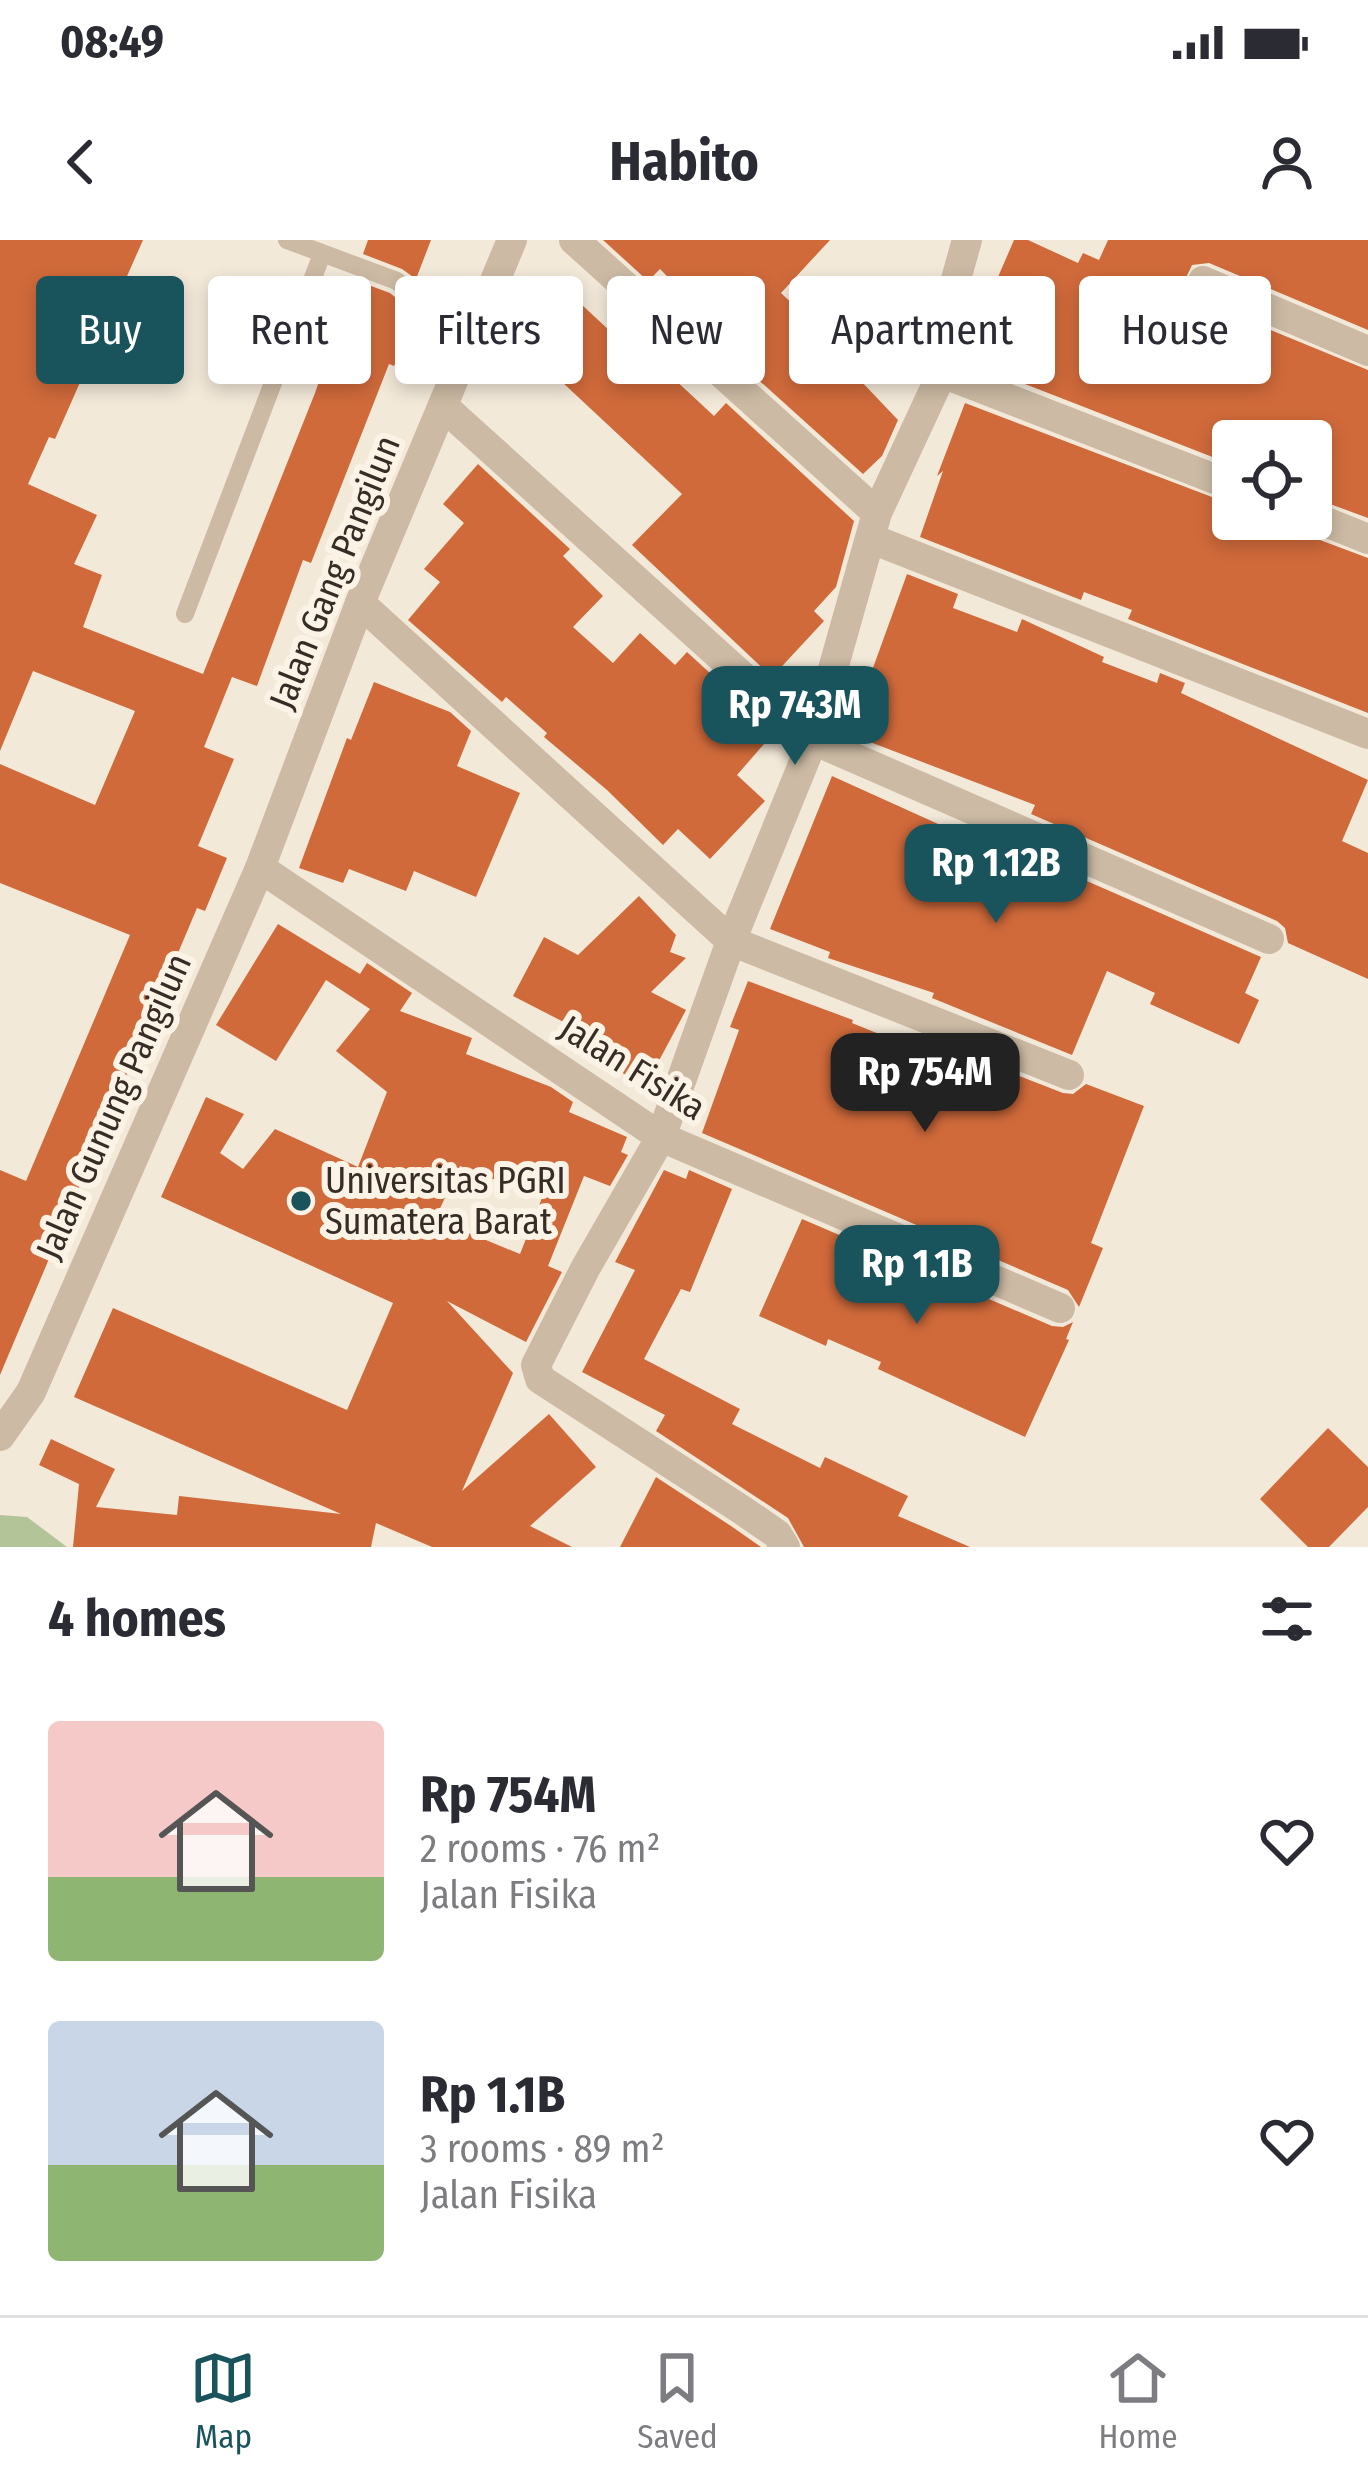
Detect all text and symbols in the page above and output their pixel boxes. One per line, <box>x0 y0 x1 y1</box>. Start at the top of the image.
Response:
text: 08:49 <box>60 15 164 69</box>
icon: back <box>48 129 114 195</box>
icon: person <box>1254 129 1320 195</box>
text: Habito <box>609 130 759 194</box>
chip: Buy <box>36 276 184 384</box>
chip: Rent <box>208 276 371 384</box>
chip: Filters <box>395 276 583 384</box>
chip: New <box>607 276 765 384</box>
chip: Apartment <box>789 276 1055 384</box>
chip: House <box>1079 276 1271 384</box>
map controls <box>1212 420 1332 540</box>
button: locate <box>1212 420 1332 540</box>
street label: Jalan Gang Pangilun <box>260 429 410 716</box>
pin: Rp 743M <box>684 666 906 768</box>
text: Rp 743M <box>729 682 861 728</box>
pin: Rp 1.12B <box>872 824 1120 926</box>
text: Rp 1.12B <box>931 840 1061 886</box>
street label: Jalan Gunung Pangilun <box>27 947 201 1266</box>
street label: Jalan Fisika <box>551 1006 713 1130</box>
pin: Rp 754M <box>814 1033 1036 1135</box>
text: Rp 754M <box>858 1049 992 1095</box>
place label: Universitas PGRI Sumatera Barat <box>325 1159 566 1244</box>
marker: Universitas PGRI Sumatera Barat <box>288 1188 314 1214</box>
pin: Rp 1.1B <box>806 1225 1028 1327</box>
text: Rp 1.1B <box>861 1241 973 1287</box>
icon: filters <box>1254 1586 1320 1652</box>
text: 4 homes <box>48 1588 226 1650</box>
text: Rp 754M <box>420 1764 596 1826</box>
icon: home <box>144 1769 288 1913</box>
icon: heart <box>1254 1808 1320 1874</box>
text: 2 rooms · 76 m² <box>420 1826 660 1872</box>
text: Jalan Fisika <box>420 1872 597 1918</box>
text: Rp 1.1B <box>420 2064 565 2126</box>
icon: home <box>144 2069 288 2213</box>
icon: heart <box>1254 2108 1320 2174</box>
text: 3 rooms · 89 m² <box>420 2126 665 2172</box>
text: Jalan Fisika <box>420 2172 597 2218</box>
tab: Map <box>190 2345 256 2457</box>
tab: Saved <box>637 2345 718 2457</box>
tab: Home <box>1099 2345 1178 2457</box>

